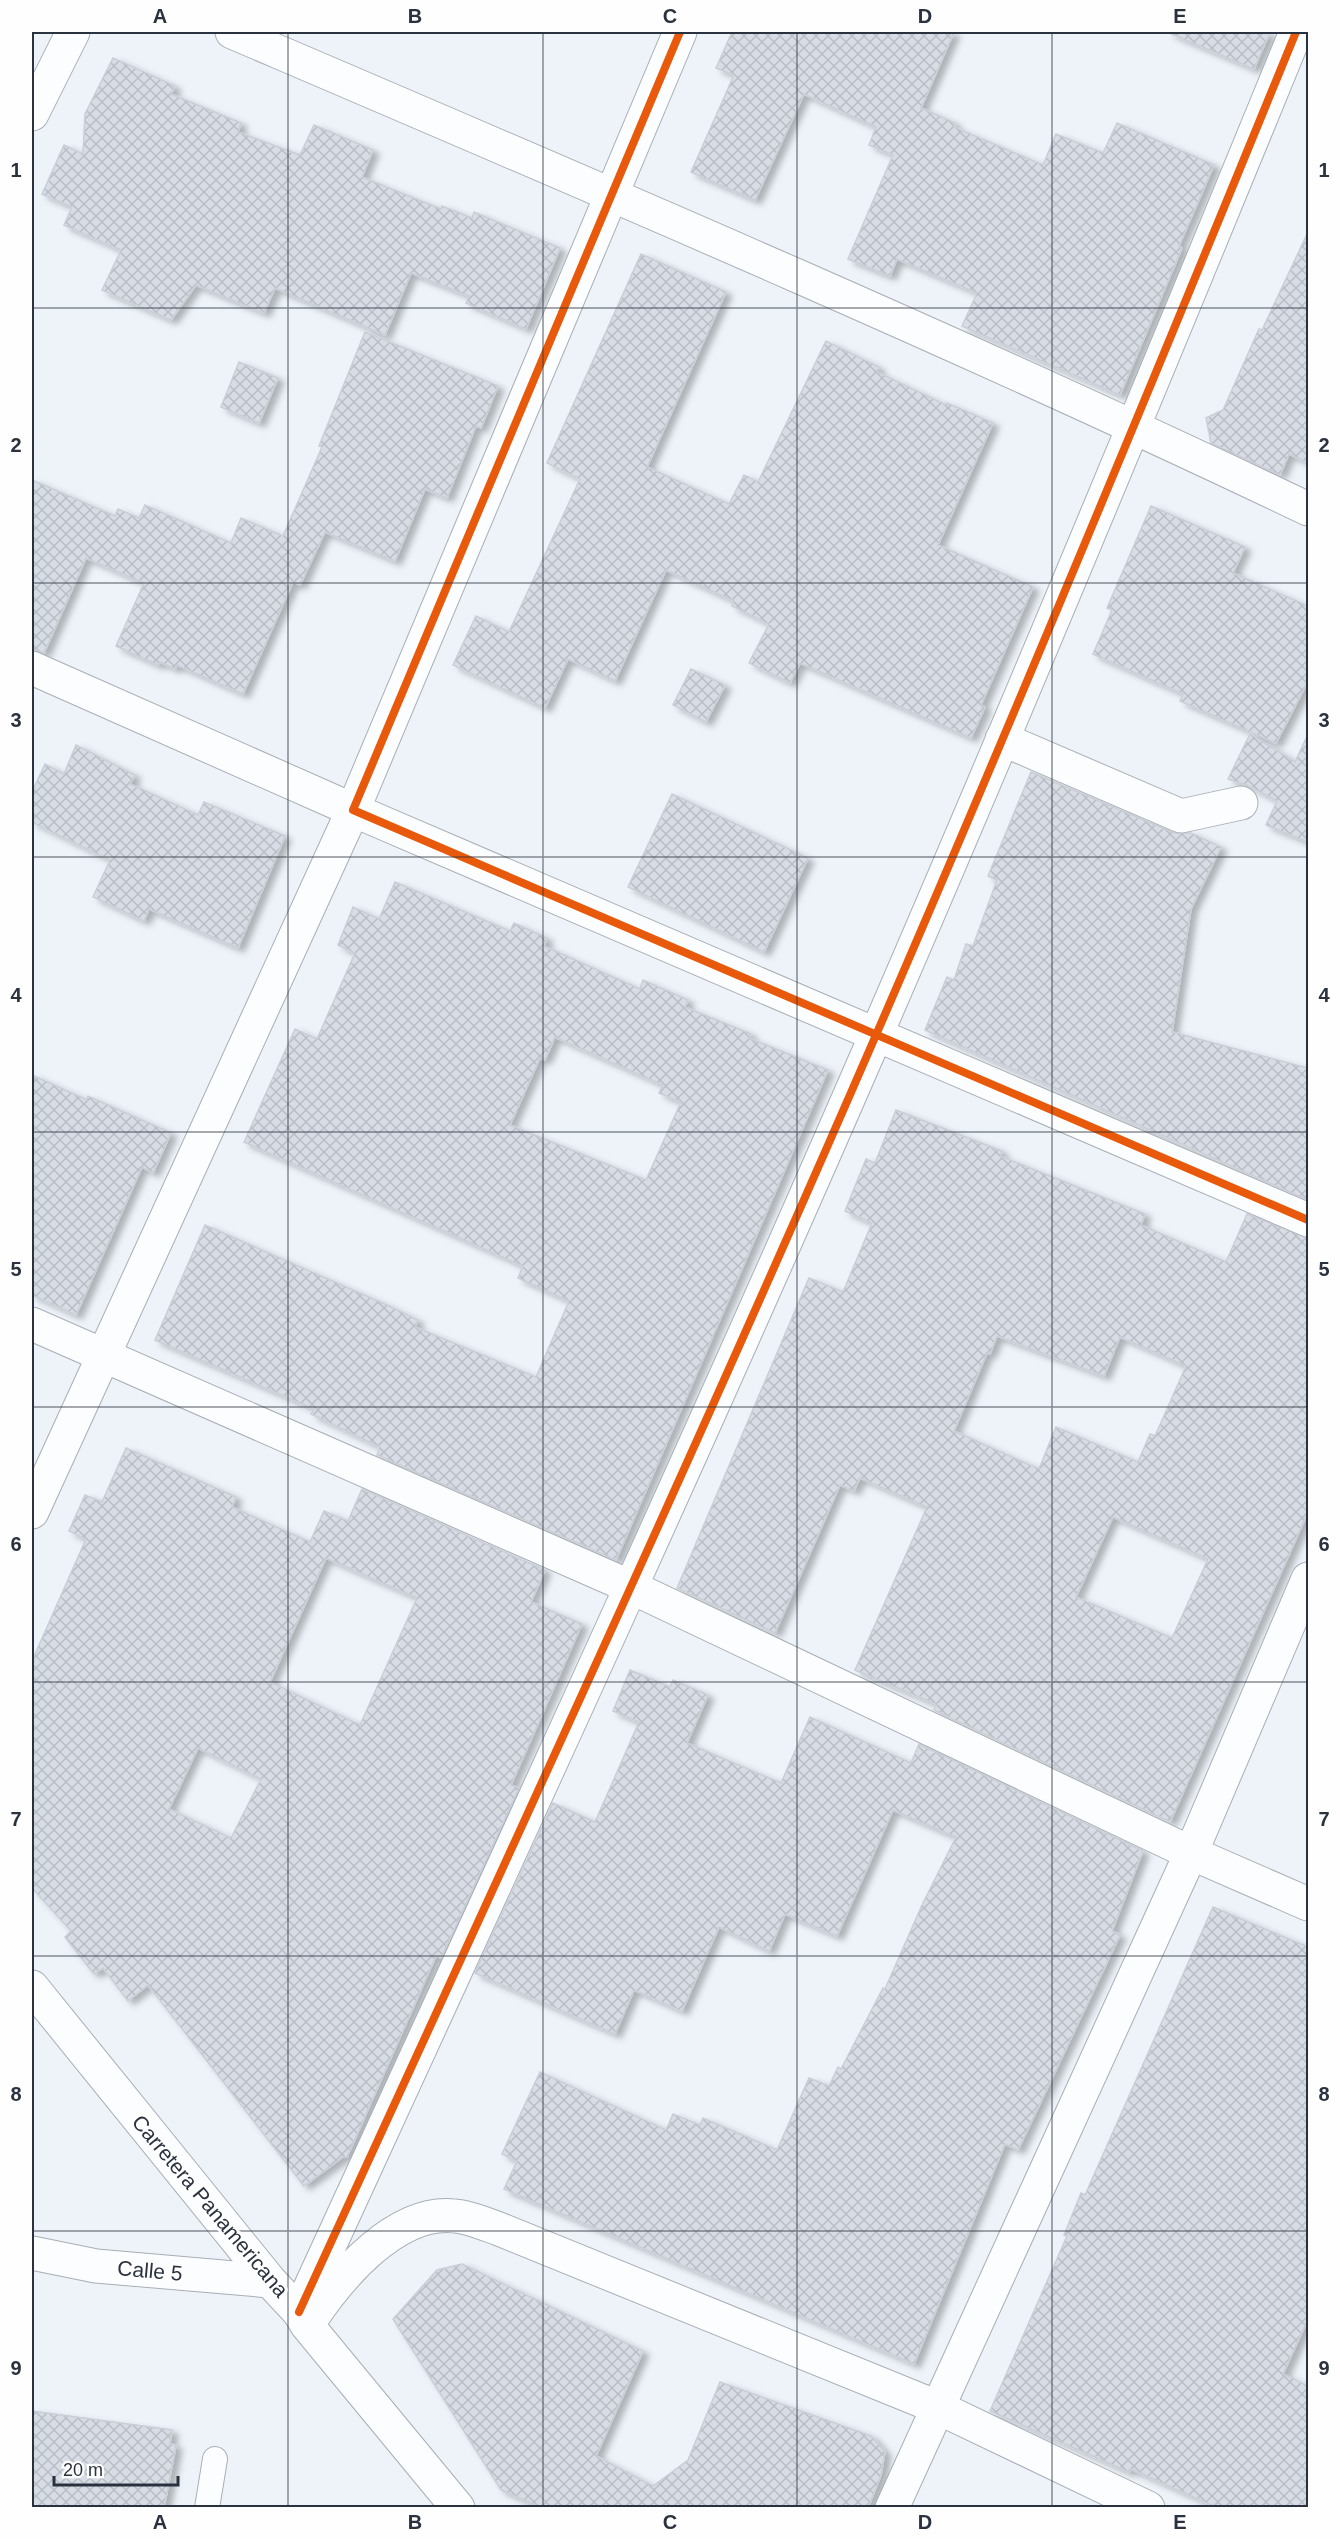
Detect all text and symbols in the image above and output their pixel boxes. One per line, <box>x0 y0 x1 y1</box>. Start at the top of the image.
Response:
text: A <box>153 5 167 27</box>
text: B <box>408 5 422 27</box>
text: C <box>663 5 677 27</box>
text: D <box>918 5 932 27</box>
text: E <box>1173 5 1187 27</box>
text: 1 <box>10 159 22 181</box>
text: 1 <box>1318 159 1330 181</box>
text: 2 <box>10 434 22 456</box>
text: 2 <box>1318 434 1330 456</box>
text: 3 <box>10 709 22 731</box>
text: 3 <box>1318 709 1330 731</box>
text: 4 <box>10 984 22 1006</box>
text: 4 <box>1318 984 1330 1006</box>
text: 5 <box>10 1258 22 1280</box>
text: 5 <box>1318 1258 1330 1280</box>
text: 6 <box>10 1533 22 1555</box>
text: 6 <box>1318 1533 1330 1555</box>
text: 7 <box>10 1808 22 1830</box>
text: 7 <box>1318 1808 1330 1830</box>
text: 8 <box>10 2083 22 2105</box>
text: 8 <box>1318 2083 1330 2105</box>
street label: Carretera Panamericana <box>128 2110 293 2301</box>
street label: Calle 5 <box>116 2256 184 2285</box>
text: 9 <box>10 2357 22 2379</box>
text: 9 <box>1318 2357 1330 2379</box>
scale bar <box>54 2449 178 2487</box>
text: 20 m <box>63 2460 103 2480</box>
text: A <box>153 2511 167 2533</box>
text: B <box>408 2511 422 2533</box>
text: C <box>663 2511 677 2533</box>
text: D <box>918 2511 932 2533</box>
text: E <box>1173 2511 1187 2533</box>

